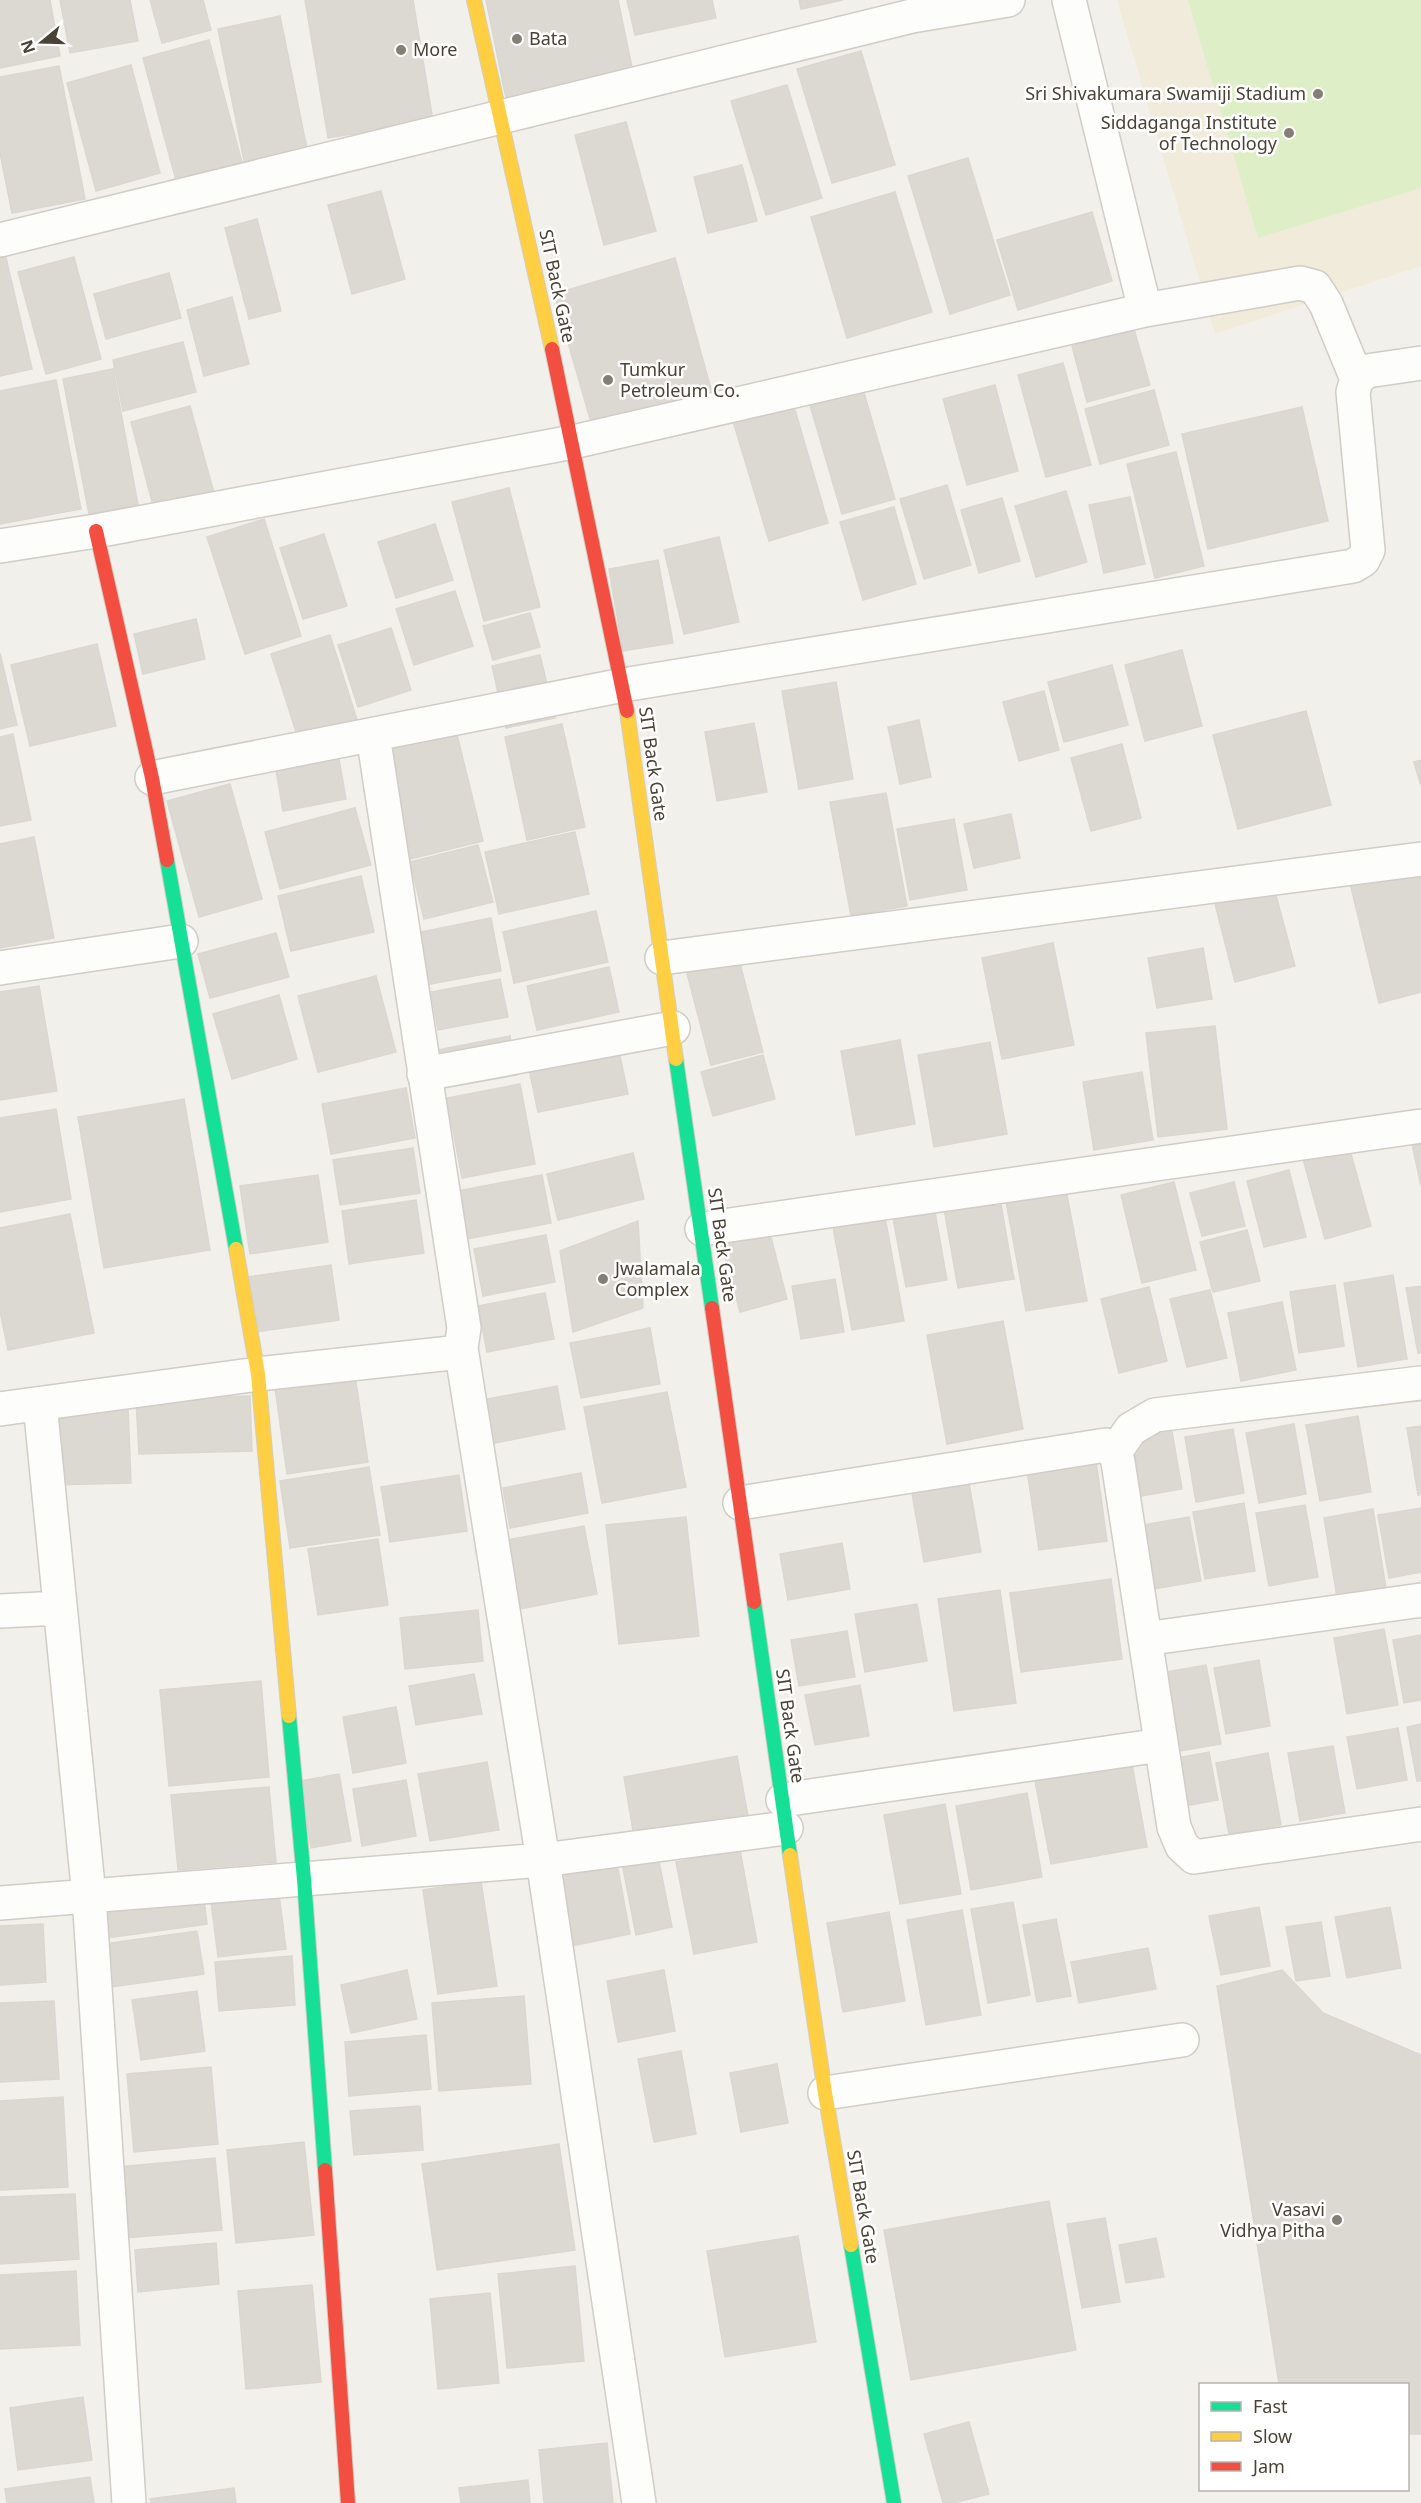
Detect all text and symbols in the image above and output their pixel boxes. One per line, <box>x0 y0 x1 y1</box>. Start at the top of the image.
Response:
north arrow <box>12 12 72 72</box>
place label: Bata <box>529 26 567 50</box>
marker: Bata <box>510 32 524 46</box>
text: N <box>15 37 40 57</box>
place label: More <box>413 37 457 61</box>
marker: More <box>394 43 408 57</box>
place label: Sri Shivakumara Swamiji Stadium <box>1025 81 1306 105</box>
marker: Sri Shivakumara Swamiji Stadium <box>1311 87 1325 101</box>
place label: Siddaganga Institute of Technology <box>1101 110 1278 155</box>
marker: Siddaganga Institute of Technology <box>1282 126 1296 140</box>
street label: SIT Back Gate <box>534 227 582 345</box>
place label: Tumkur Petroleum Co. <box>620 357 740 402</box>
marker: Tumkur Petroleum Co. <box>601 373 615 387</box>
street label: SIT Back Gate <box>634 705 674 823</box>
street label: SIT Back Gate <box>703 1186 743 1304</box>
place label: Jwalamala Complex <box>613 1256 701 1301</box>
marker: Jwalamala Complex <box>596 1272 610 1286</box>
street label: SIT Back Gate <box>771 1667 811 1785</box>
street label: SIT Back Gate <box>842 2148 886 2266</box>
place label: Vasavi Vidhya Pitha <box>1220 2197 1325 2242</box>
marker: Vasavi Vidhya Pitha <box>1330 2213 1344 2227</box>
legend <box>1199 2383 1409 2491</box>
text: Fast <box>1253 2394 1288 2418</box>
text: Slow <box>1253 2424 1292 2448</box>
text: Jam <box>1251 2454 1285 2478</box>

